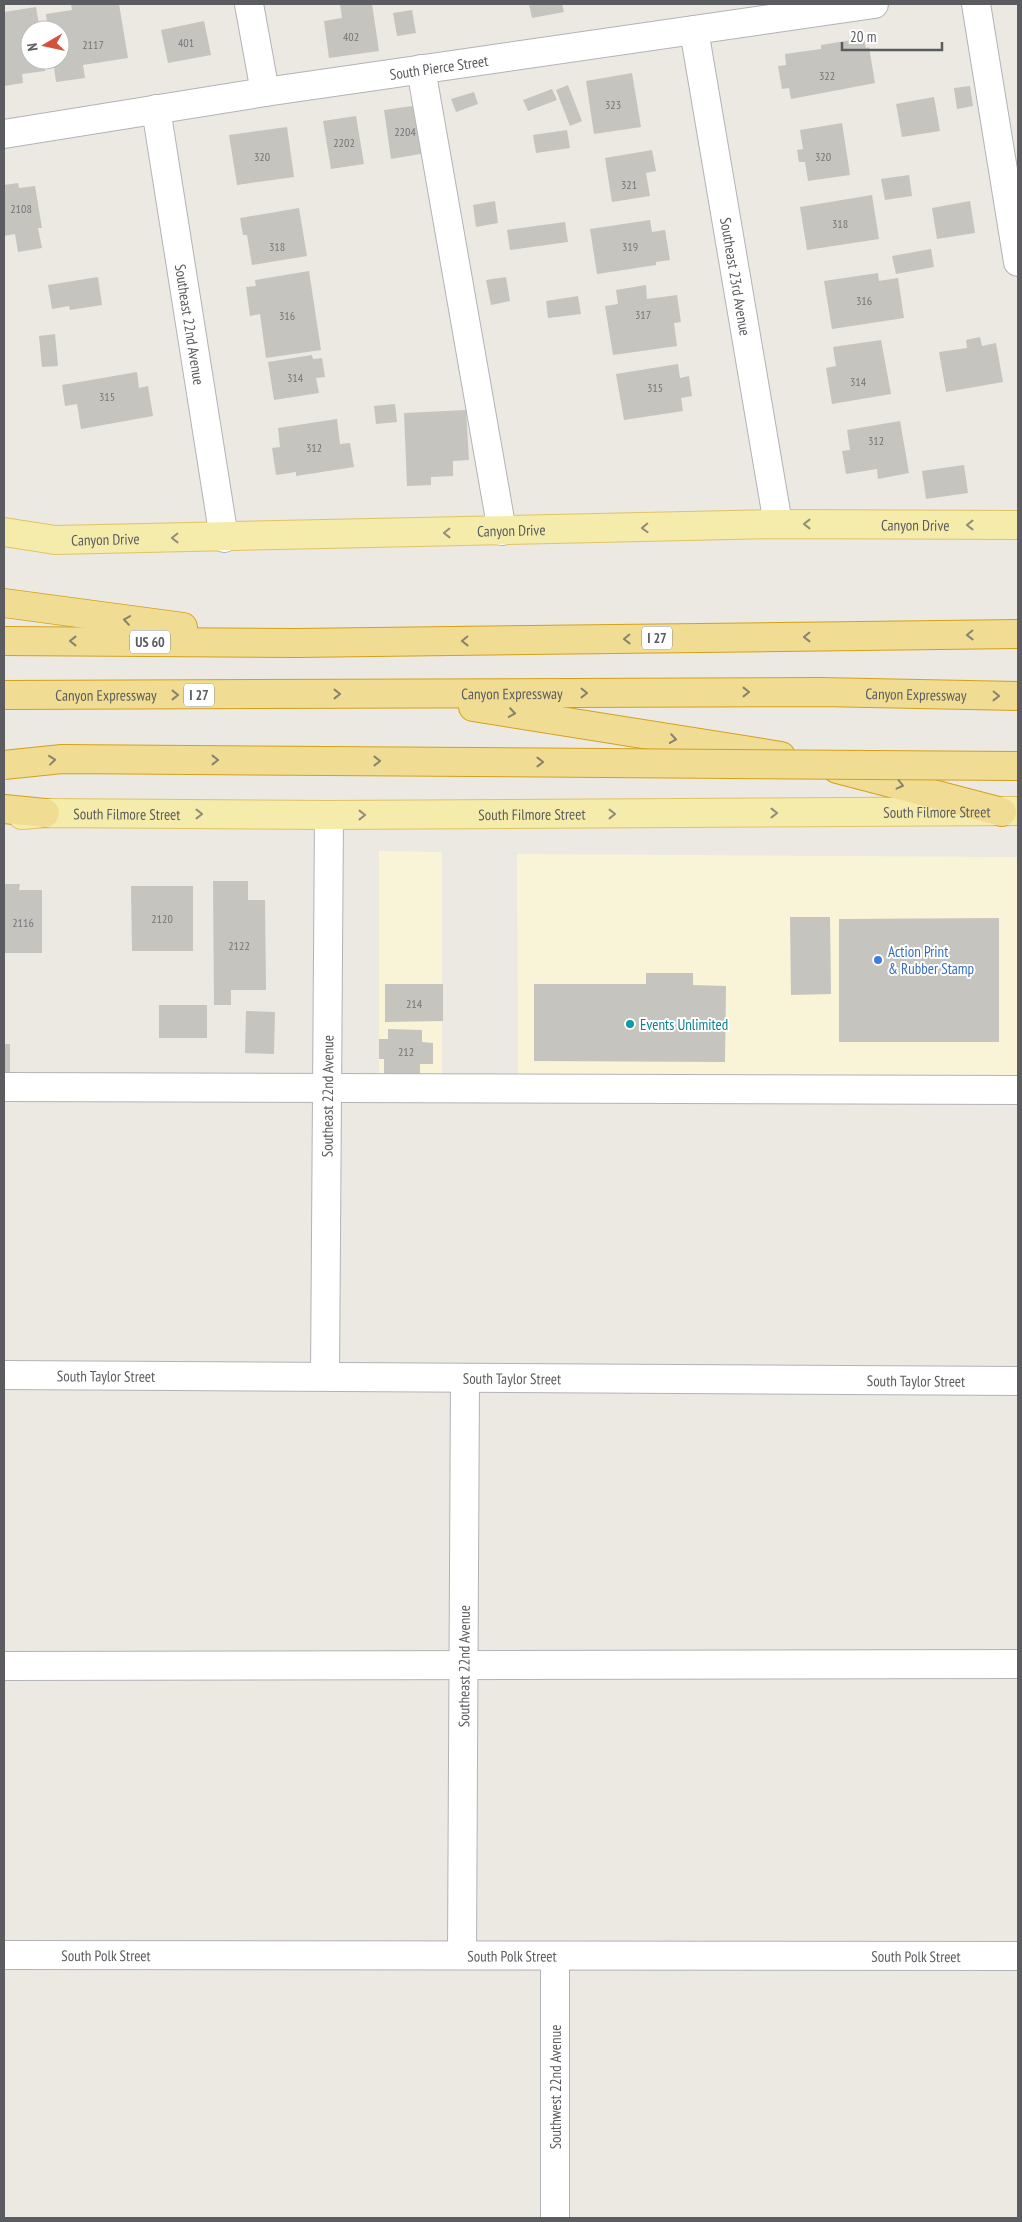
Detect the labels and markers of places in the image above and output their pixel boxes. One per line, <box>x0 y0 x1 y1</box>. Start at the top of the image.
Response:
place label: Action Print & Rubber Stamp <box>888 942 974 978</box>
marker: Action Print & Rubber Stamp <box>872 954 884 966</box>
place label: Events Unlimited <box>640 1015 728 1034</box>
marker: Events Unlimited <box>624 1018 636 1030</box>

